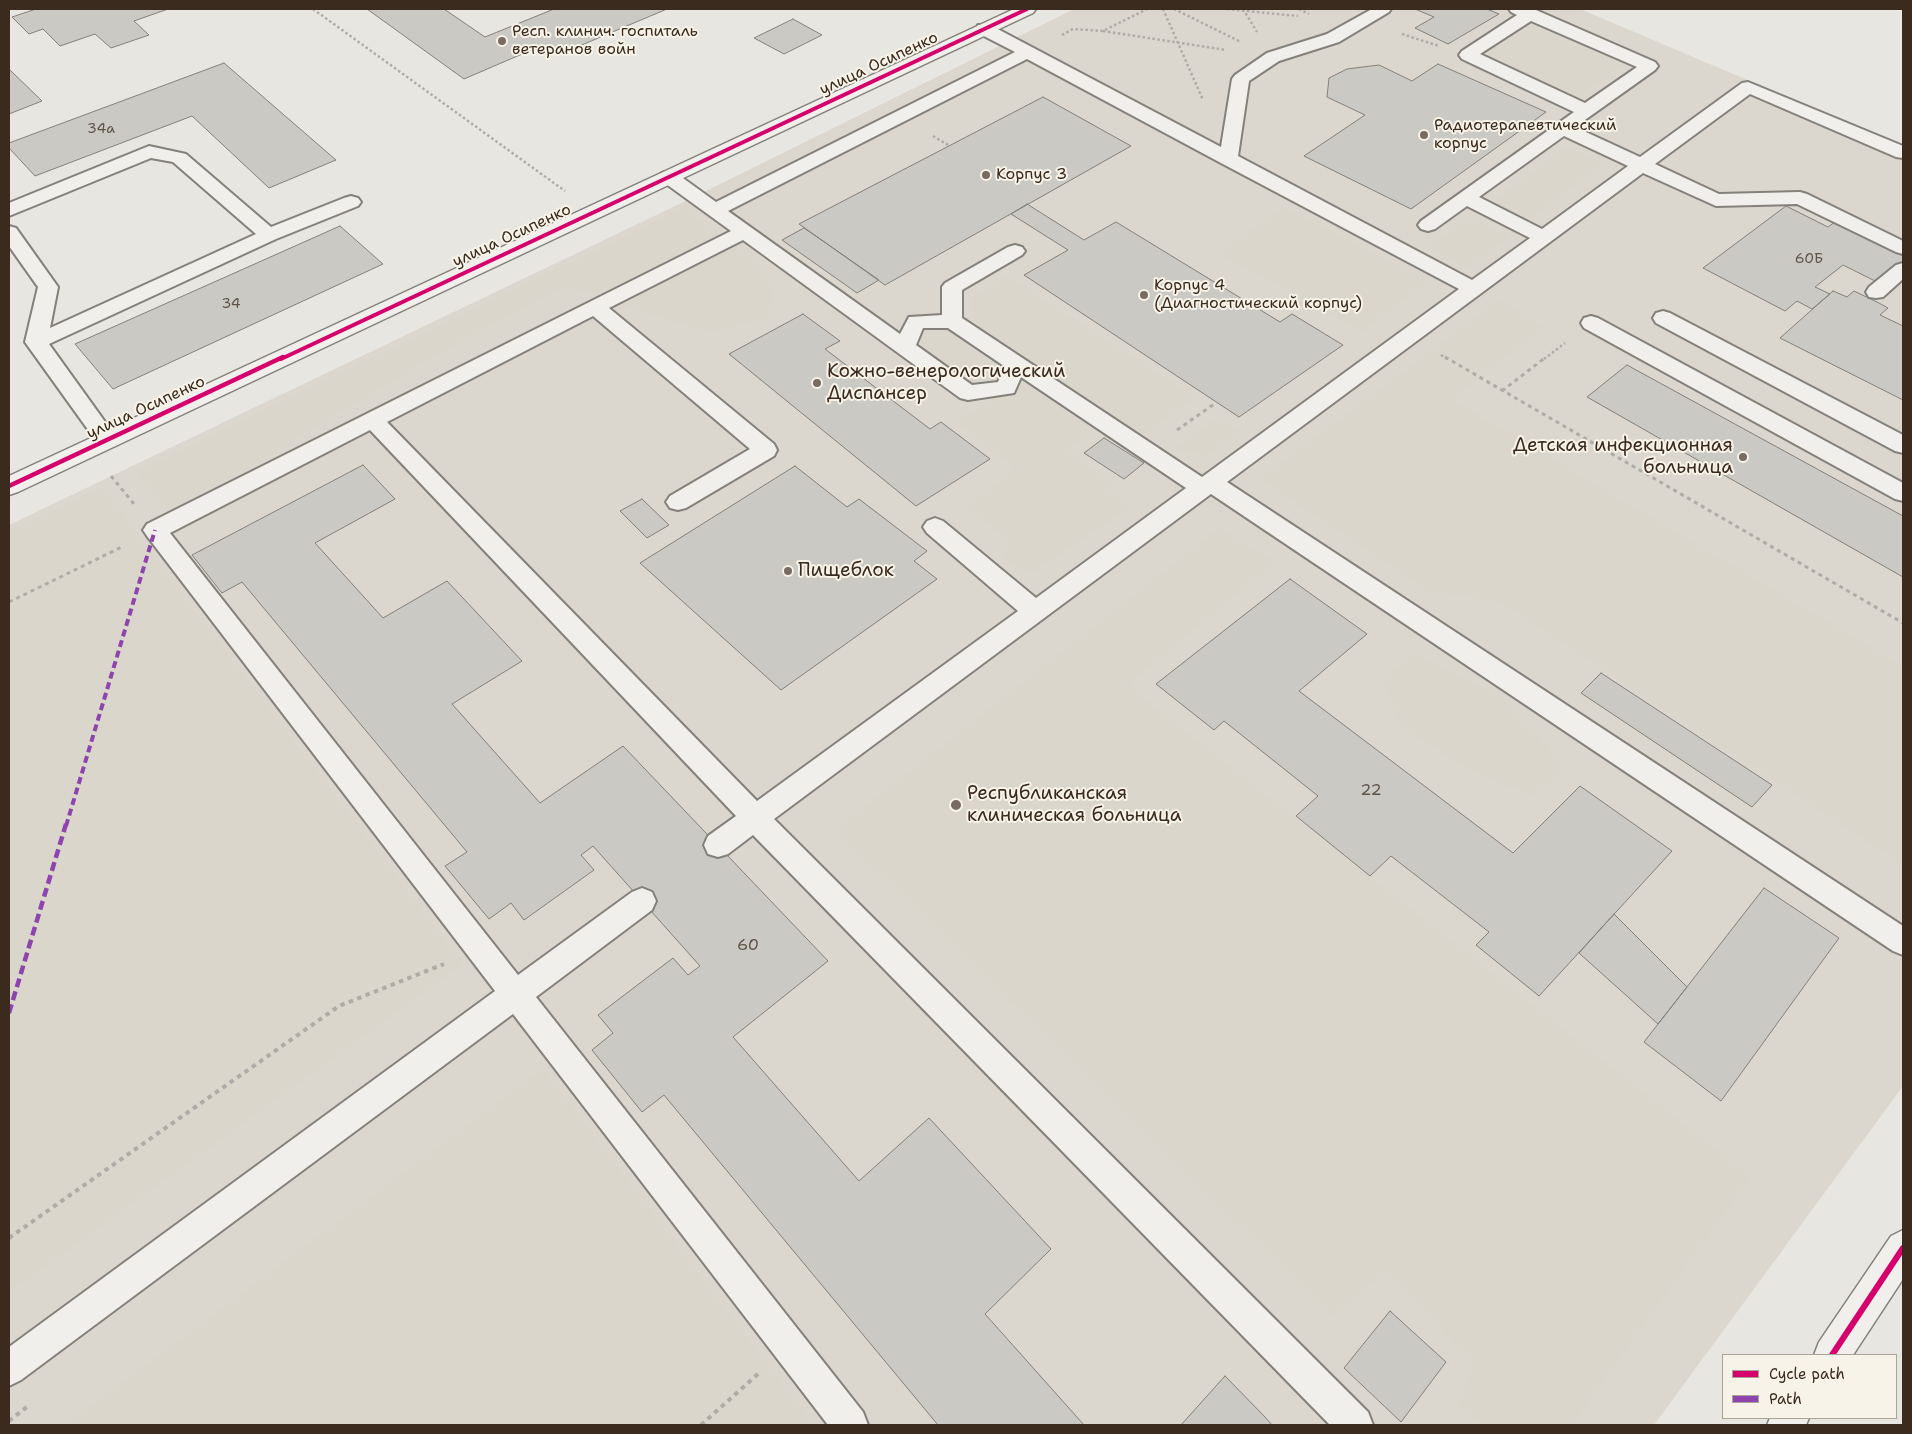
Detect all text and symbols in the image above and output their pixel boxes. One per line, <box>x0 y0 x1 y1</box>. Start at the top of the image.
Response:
place label: Респ. клинич. госпиталь ветеранов войн <box>512 22 698 60</box>
street label: улица Осипенко <box>817 28 941 100</box>
marker: Респ. клинич. госпиталь ветеранов войн <box>496 35 508 47</box>
place label: Радиотерапевтический корпус <box>1434 116 1616 154</box>
house number: 34а <box>87 121 115 137</box>
marker: Радиотерапевтический корпус <box>1418 129 1430 141</box>
place label: Корпус 3 <box>996 165 1067 185</box>
marker: Корпус 3 <box>980 169 992 181</box>
street label: улица Осипенко <box>450 200 574 272</box>
house number: 60Б <box>1795 251 1823 267</box>
place label: Корпус 4 (Диагностический корпус) <box>1154 276 1362 314</box>
marker: Корпус 4 (Диагностический корпус) <box>1138 289 1150 301</box>
house number: 34 <box>221 296 241 312</box>
place label: Кожно-венерологический Диспансер <box>827 361 1065 405</box>
street label: улица Осипенко <box>84 372 208 444</box>
marker: Кожно-венерологический Диспансер <box>811 377 823 389</box>
place label: Детская инфекционная больница <box>1513 435 1733 479</box>
marker: Детская инфекционная больница <box>1737 451 1749 463</box>
place label: Пищеблок <box>798 560 894 582</box>
marker: Пищеблок <box>782 565 794 577</box>
house number: 22 <box>1360 781 1382 801</box>
place label: Республиканская клиническая больница <box>967 783 1182 827</box>
marker: Республиканская клиническая больница <box>949 798 963 812</box>
house number: 60 <box>737 936 759 956</box>
legend <box>1722 1354 1897 1419</box>
text: Cycle path <box>1769 1364 1845 1384</box>
text: Path <box>1769 1389 1802 1409</box>

